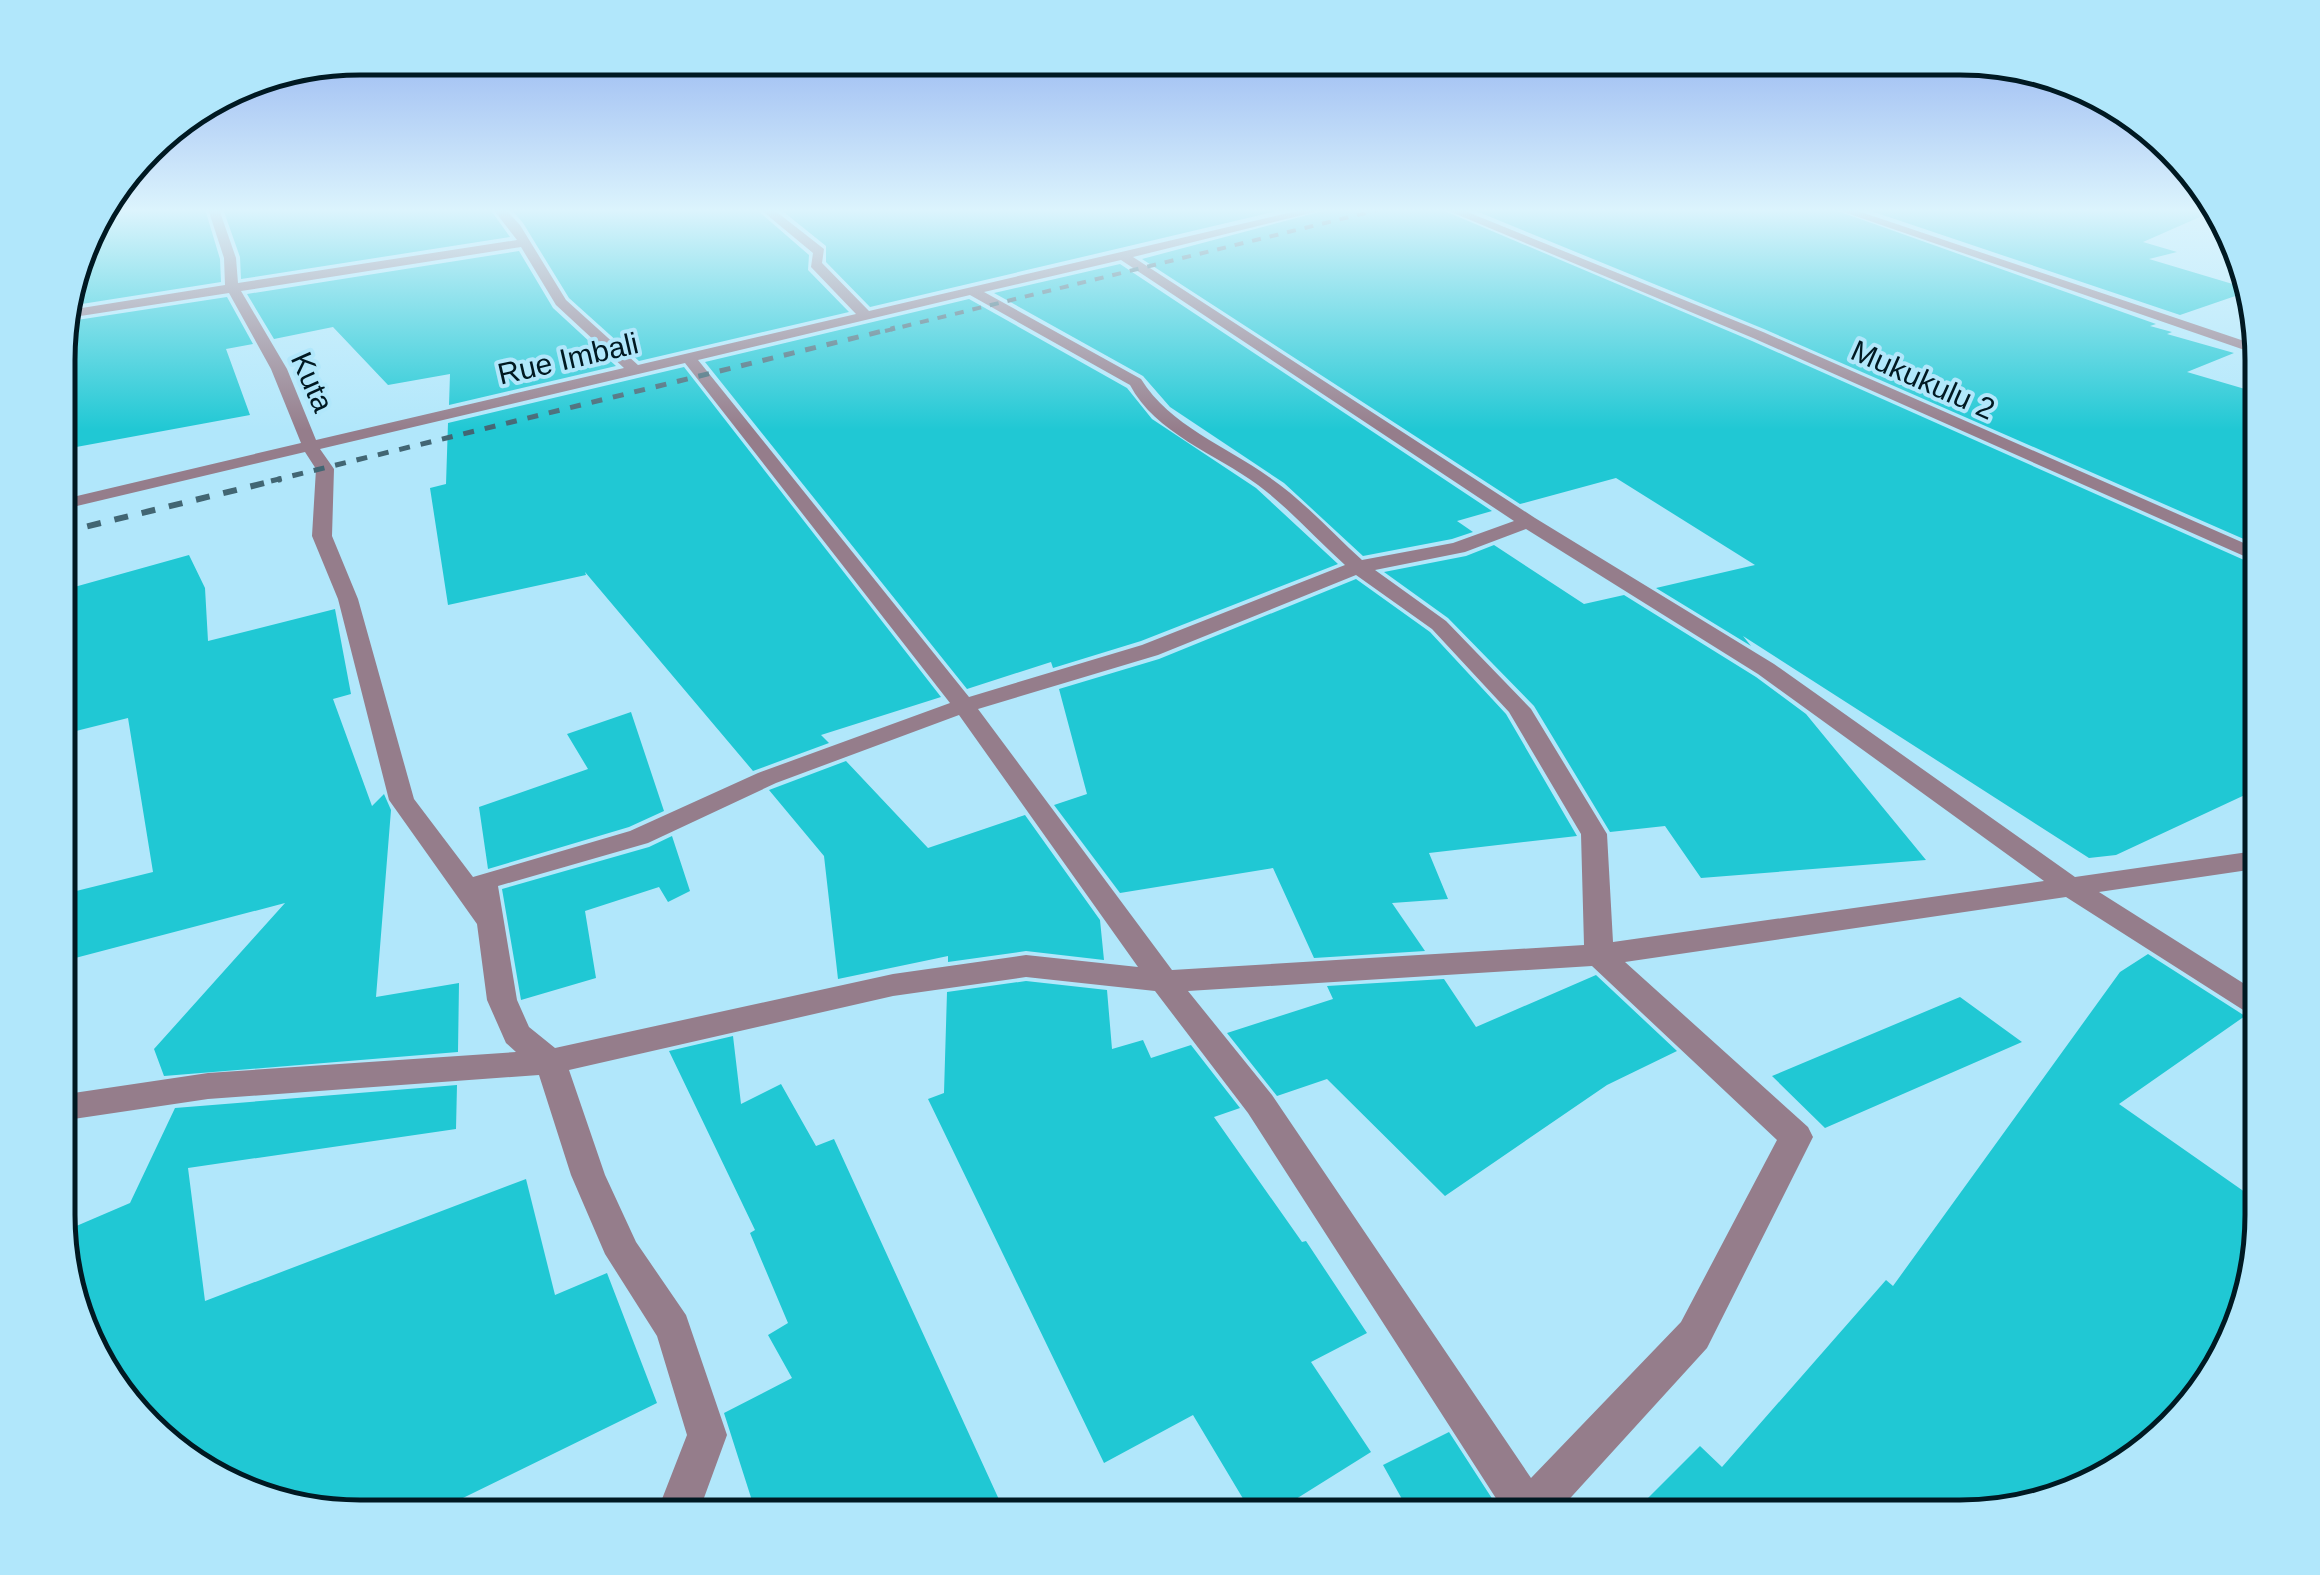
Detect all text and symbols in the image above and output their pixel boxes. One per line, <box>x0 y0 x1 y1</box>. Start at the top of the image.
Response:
street label: Rue Imbali <box>494 326 641 391</box>
street label: Mukukulu 2 <box>1846 333 2000 426</box>
street label: Kuta <box>285 347 340 417</box>

